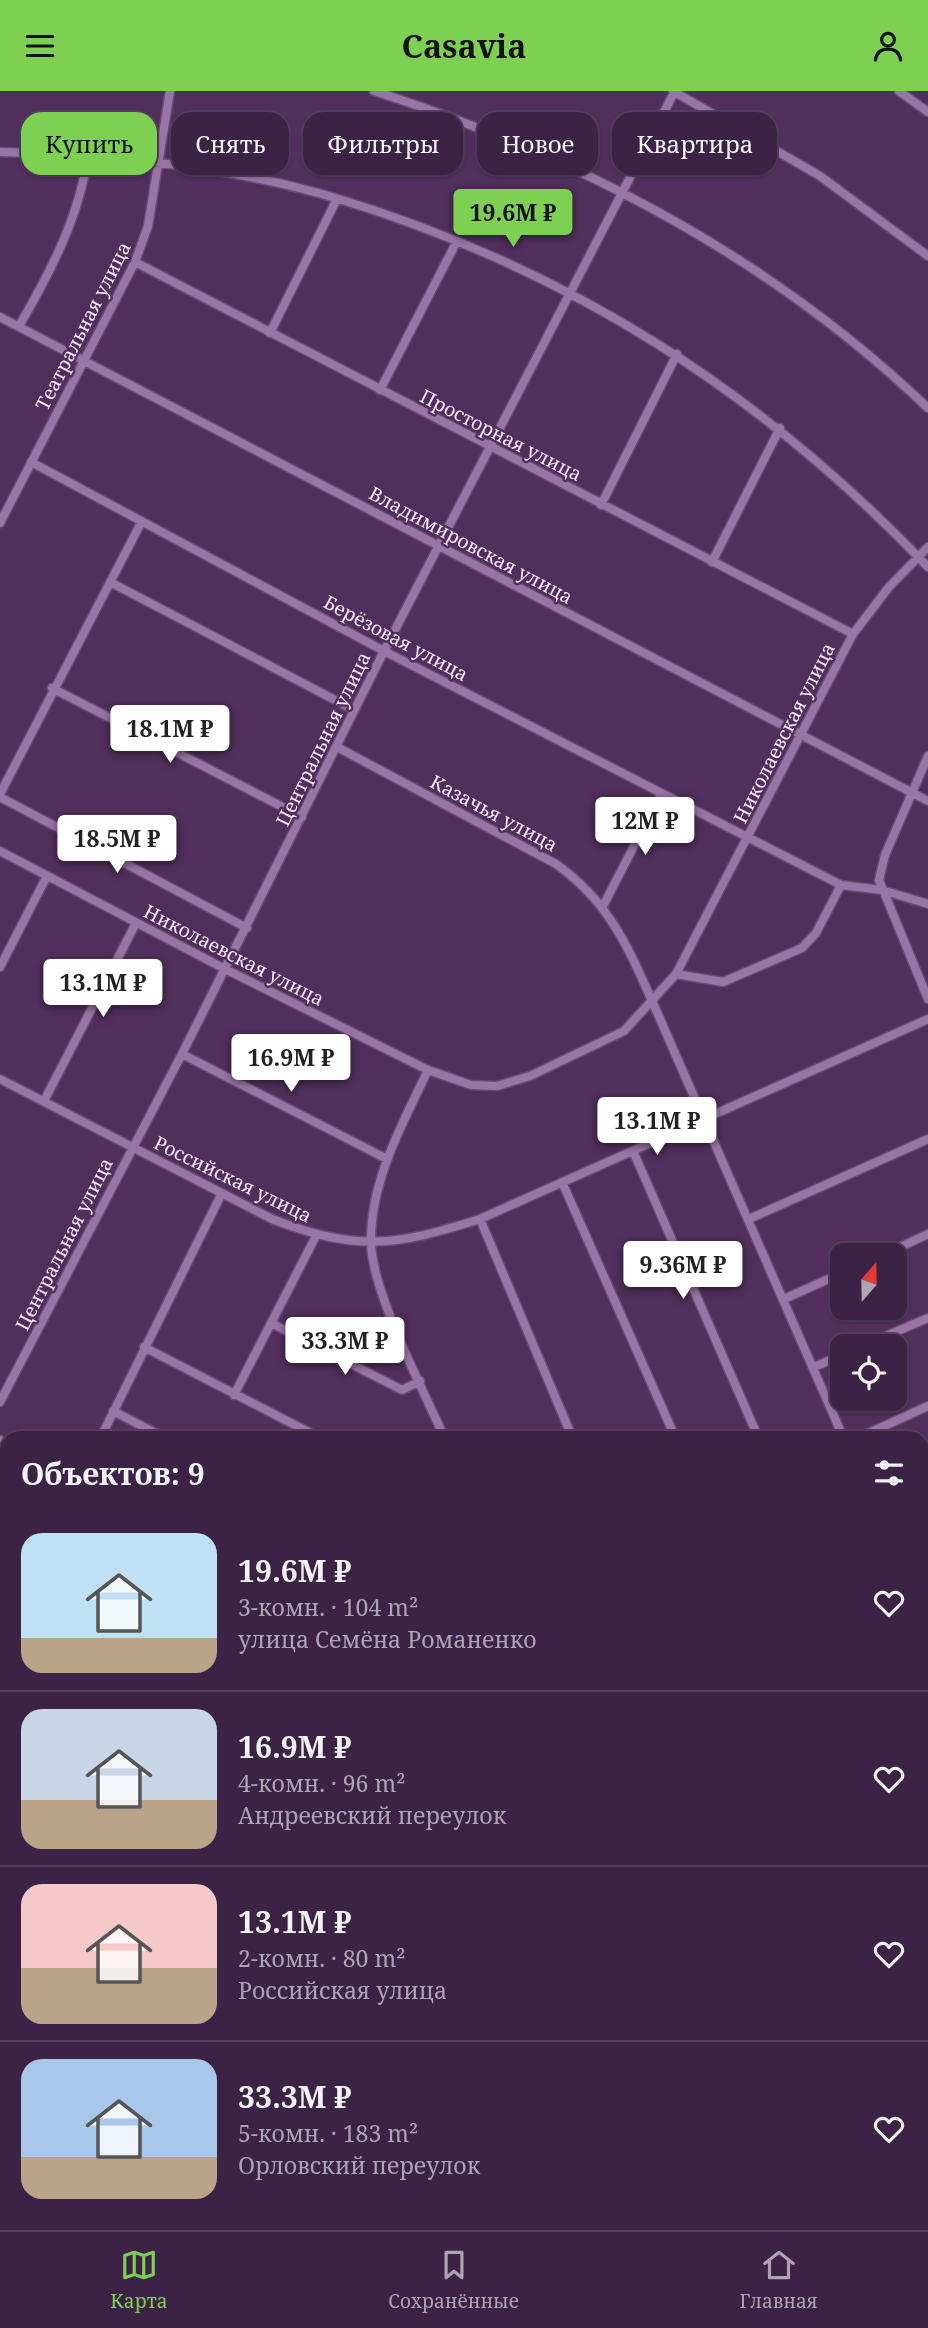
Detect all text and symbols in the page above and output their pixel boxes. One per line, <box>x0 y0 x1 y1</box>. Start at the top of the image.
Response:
text: Casavia <box>401 24 527 67</box>
icon: menu <box>21 27 59 65</box>
icon: person <box>869 27 907 65</box>
chip: Купить <box>21 112 157 175</box>
chip: Снять <box>171 112 289 175</box>
chip: Фильтры <box>303 112 463 175</box>
chip: Новое <box>477 112 598 175</box>
chip: Квартира <box>612 112 777 175</box>
pin: 19.6M ₽ <box>448 190 578 249</box>
text: 19.6M ₽ <box>469 196 557 228</box>
street label: Театральная улица <box>29 237 137 415</box>
street label: Просторная улица <box>416 383 586 487</box>
street label: Владимировская улица <box>364 480 578 610</box>
street label: Берёзовая улица <box>319 589 473 687</box>
street label: Николаевская улица <box>727 638 841 828</box>
street label: Центральная улица <box>270 648 376 830</box>
pin: 18.1M ₽ <box>105 705 235 765</box>
text: 18.1M ₽ <box>126 712 214 744</box>
street label: Казачья улица <box>426 768 562 858</box>
pin: 12M ₽ <box>596 797 694 857</box>
text: 12M ₽ <box>611 804 679 836</box>
pin: 18.5M ₽ <box>52 815 182 875</box>
text: 18.5M ₽ <box>73 822 161 854</box>
street label: Николаевская улица <box>139 898 329 1012</box>
pin: 13.1M ₽ <box>38 960 168 1019</box>
text: 13.1M ₽ <box>59 966 147 998</box>
pin: 16.9M ₽ <box>226 1035 356 1094</box>
text: 16.9M ₽ <box>247 1041 335 1073</box>
pin: 13.1M ₽ <box>592 1097 722 1157</box>
text: 13.1M ₽ <box>613 1104 701 1136</box>
street label: Российская улица <box>150 1129 316 1229</box>
street label: Центральная улица <box>9 1153 119 1335</box>
pin: 9.36M ₽ <box>618 1241 748 1301</box>
north arrow <box>830 1243 906 1319</box>
map controls <box>830 1243 907 1411</box>
text: 9.36M ₽ <box>639 1248 727 1280</box>
pin: 33.3M ₽ <box>280 1317 410 1377</box>
text: 33.3M ₽ <box>301 1324 389 1356</box>
button: locate <box>830 1334 907 1411</box>
text: Объектов: 9 <box>21 1453 205 1494</box>
icon: filters <box>870 1454 908 1492</box>
text: 19.6M ₽ <box>238 1550 352 1591</box>
icon: home <box>77 1561 161 1645</box>
icon: heart <box>870 1584 908 1622</box>
text: 3-комн. · 104 m² <box>238 1591 418 1623</box>
text: улица Семёна Романенко <box>238 1623 537 1655</box>
text: 16.9M ₽ <box>238 1726 352 1767</box>
icon: home <box>77 1737 161 1821</box>
icon: heart <box>870 1760 908 1798</box>
text: 4-комн. · 96 m² <box>238 1767 405 1799</box>
text: Андреевский переулок <box>238 1799 506 1831</box>
text: 13.1M ₽ <box>238 1901 352 1942</box>
icon: home <box>77 1912 161 1996</box>
icon: heart <box>870 1935 908 1973</box>
text: 2-комн. · 80 m² <box>238 1942 405 1974</box>
text: Российская улица <box>238 1974 447 2006</box>
text: 33.3M ₽ <box>238 2076 352 2117</box>
icon: home <box>77 2087 161 2171</box>
icon: heart <box>870 2110 908 2148</box>
text: 5-комн. · 183 m² <box>238 2117 418 2149</box>
text: Орловский переулок <box>238 2149 480 2181</box>
tab: Карта <box>110 2246 168 2314</box>
tab: Сохранённые <box>388 2246 519 2314</box>
tab: Главная <box>740 2246 818 2314</box>

